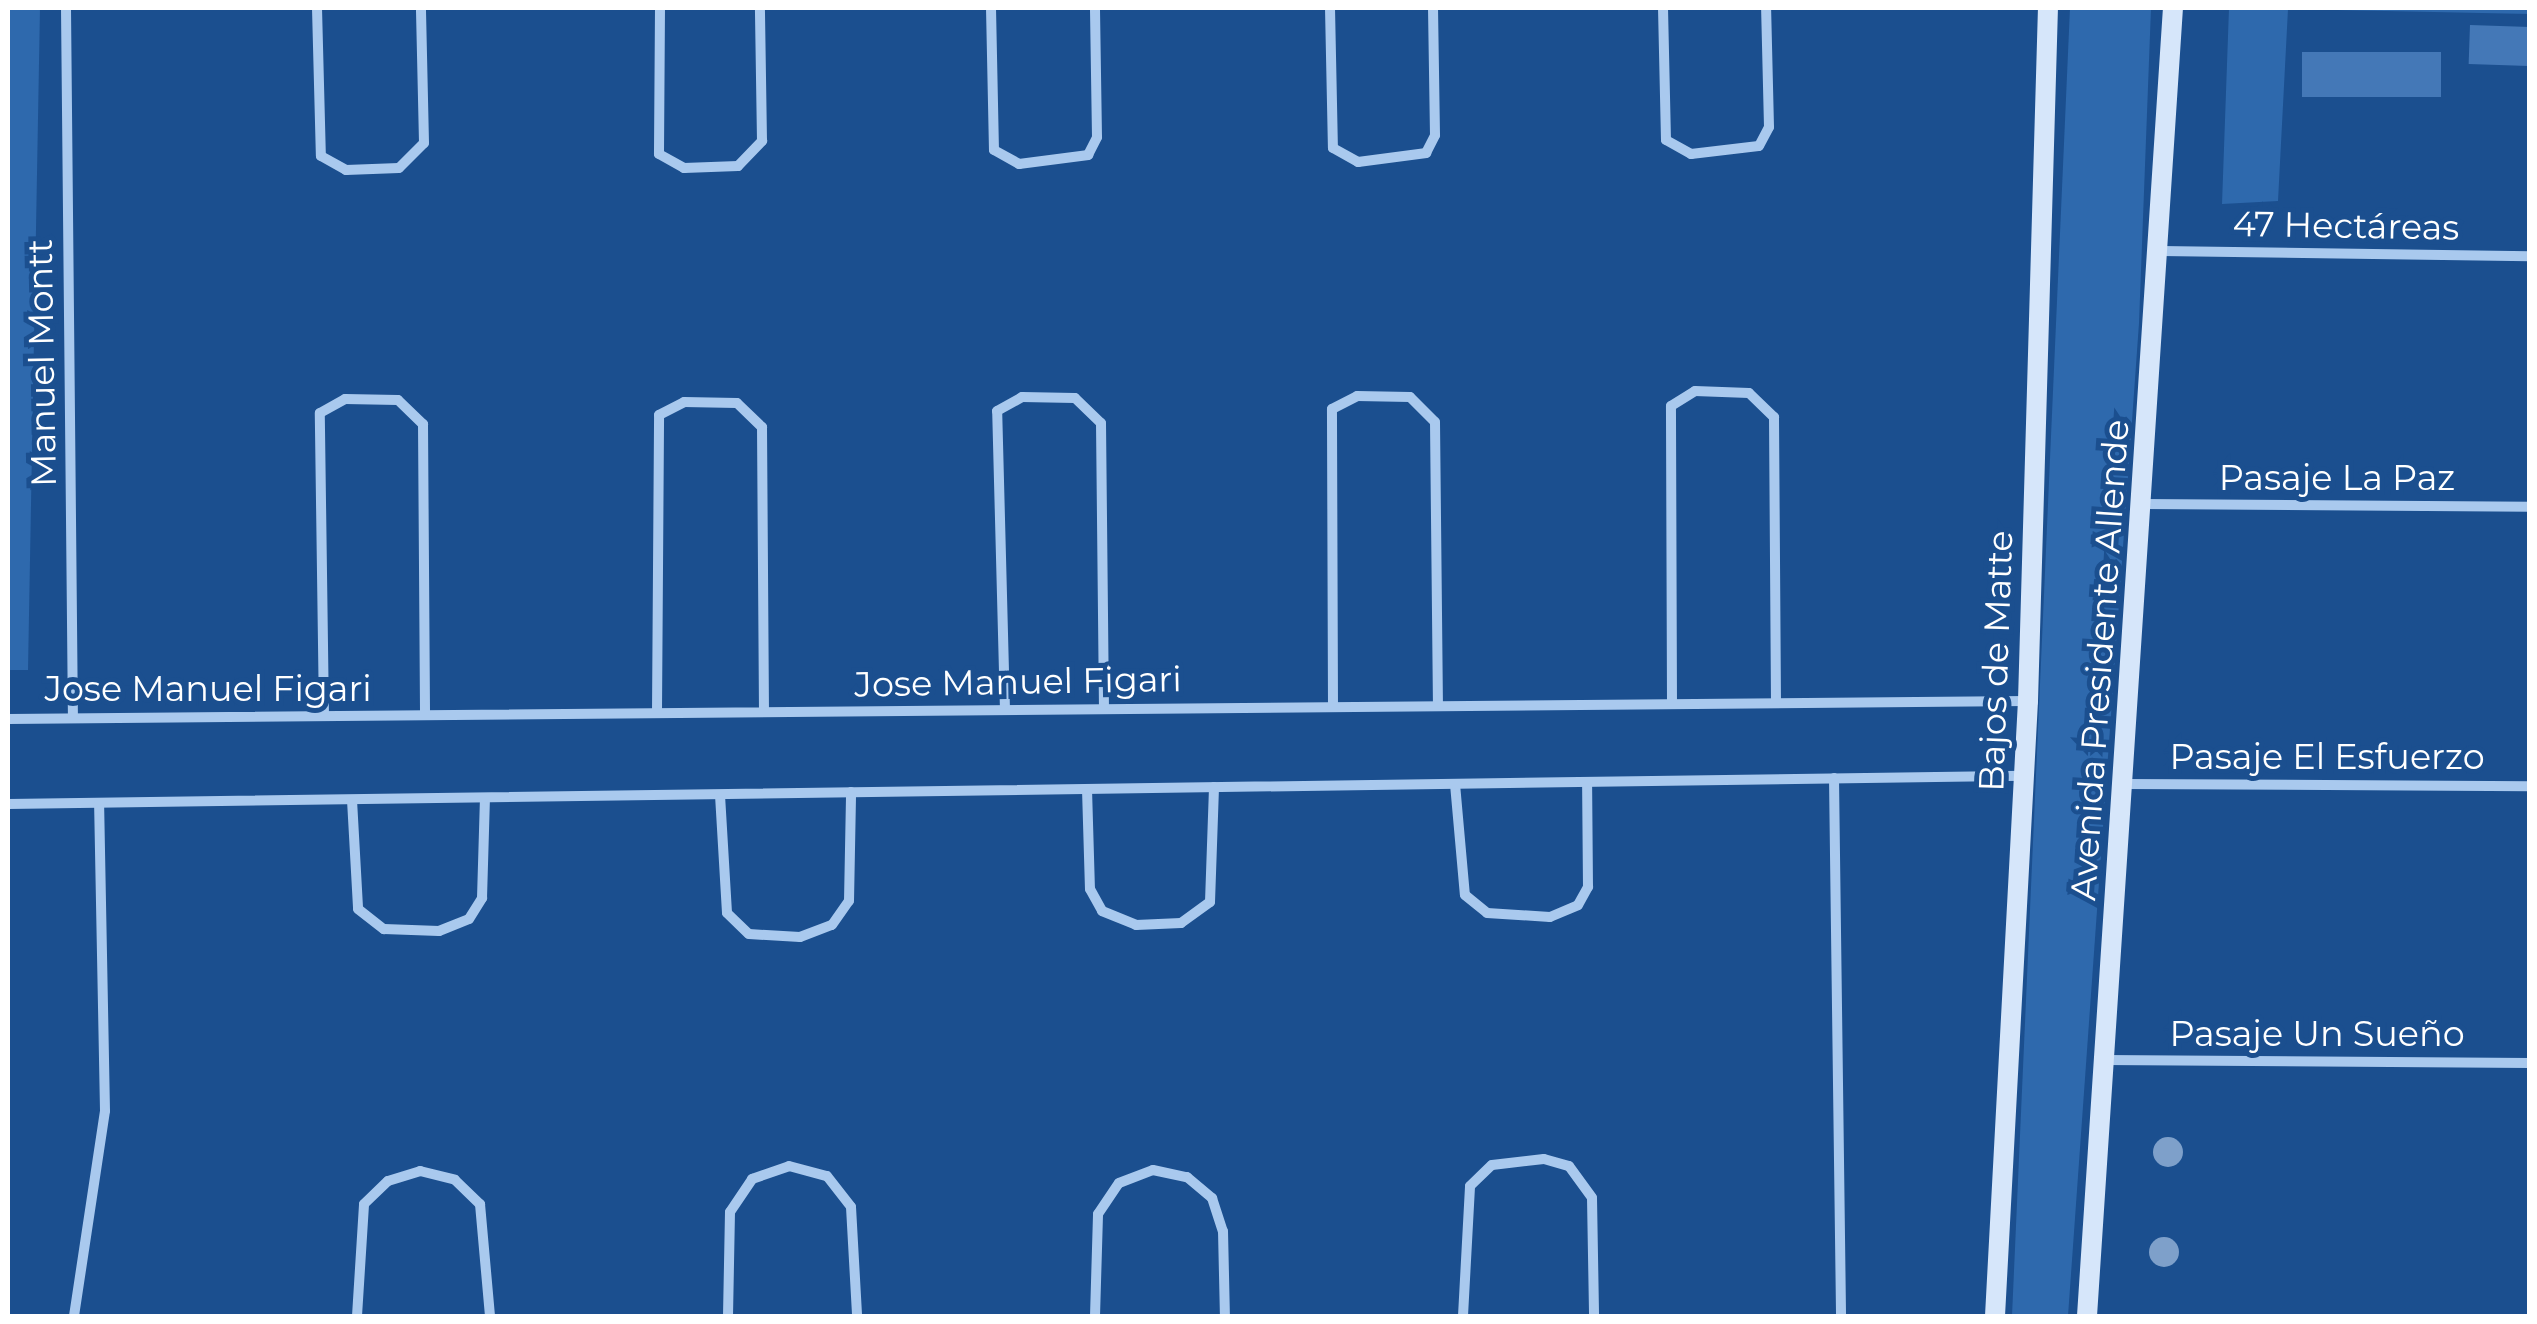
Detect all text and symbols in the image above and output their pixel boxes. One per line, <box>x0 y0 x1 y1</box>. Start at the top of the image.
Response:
street label: 47 Hectáreas <box>2232 203 2460 249</box>
street label: Manuel Montt <box>19 239 65 487</box>
street label: Avenida Presidente Allende <box>2062 418 2138 902</box>
street label: Pasaje La Paz <box>2219 457 2455 499</box>
street label: Bajos de Matte <box>1970 530 2022 792</box>
street label: Jose Manuel Figari <box>854 658 1182 706</box>
street label: Jose Manuel Figari <box>44 668 372 710</box>
street label: Pasaje El Esfuerzo <box>2169 736 2485 778</box>
street label: Pasaje Un Sueño <box>2169 1013 2465 1055</box>

